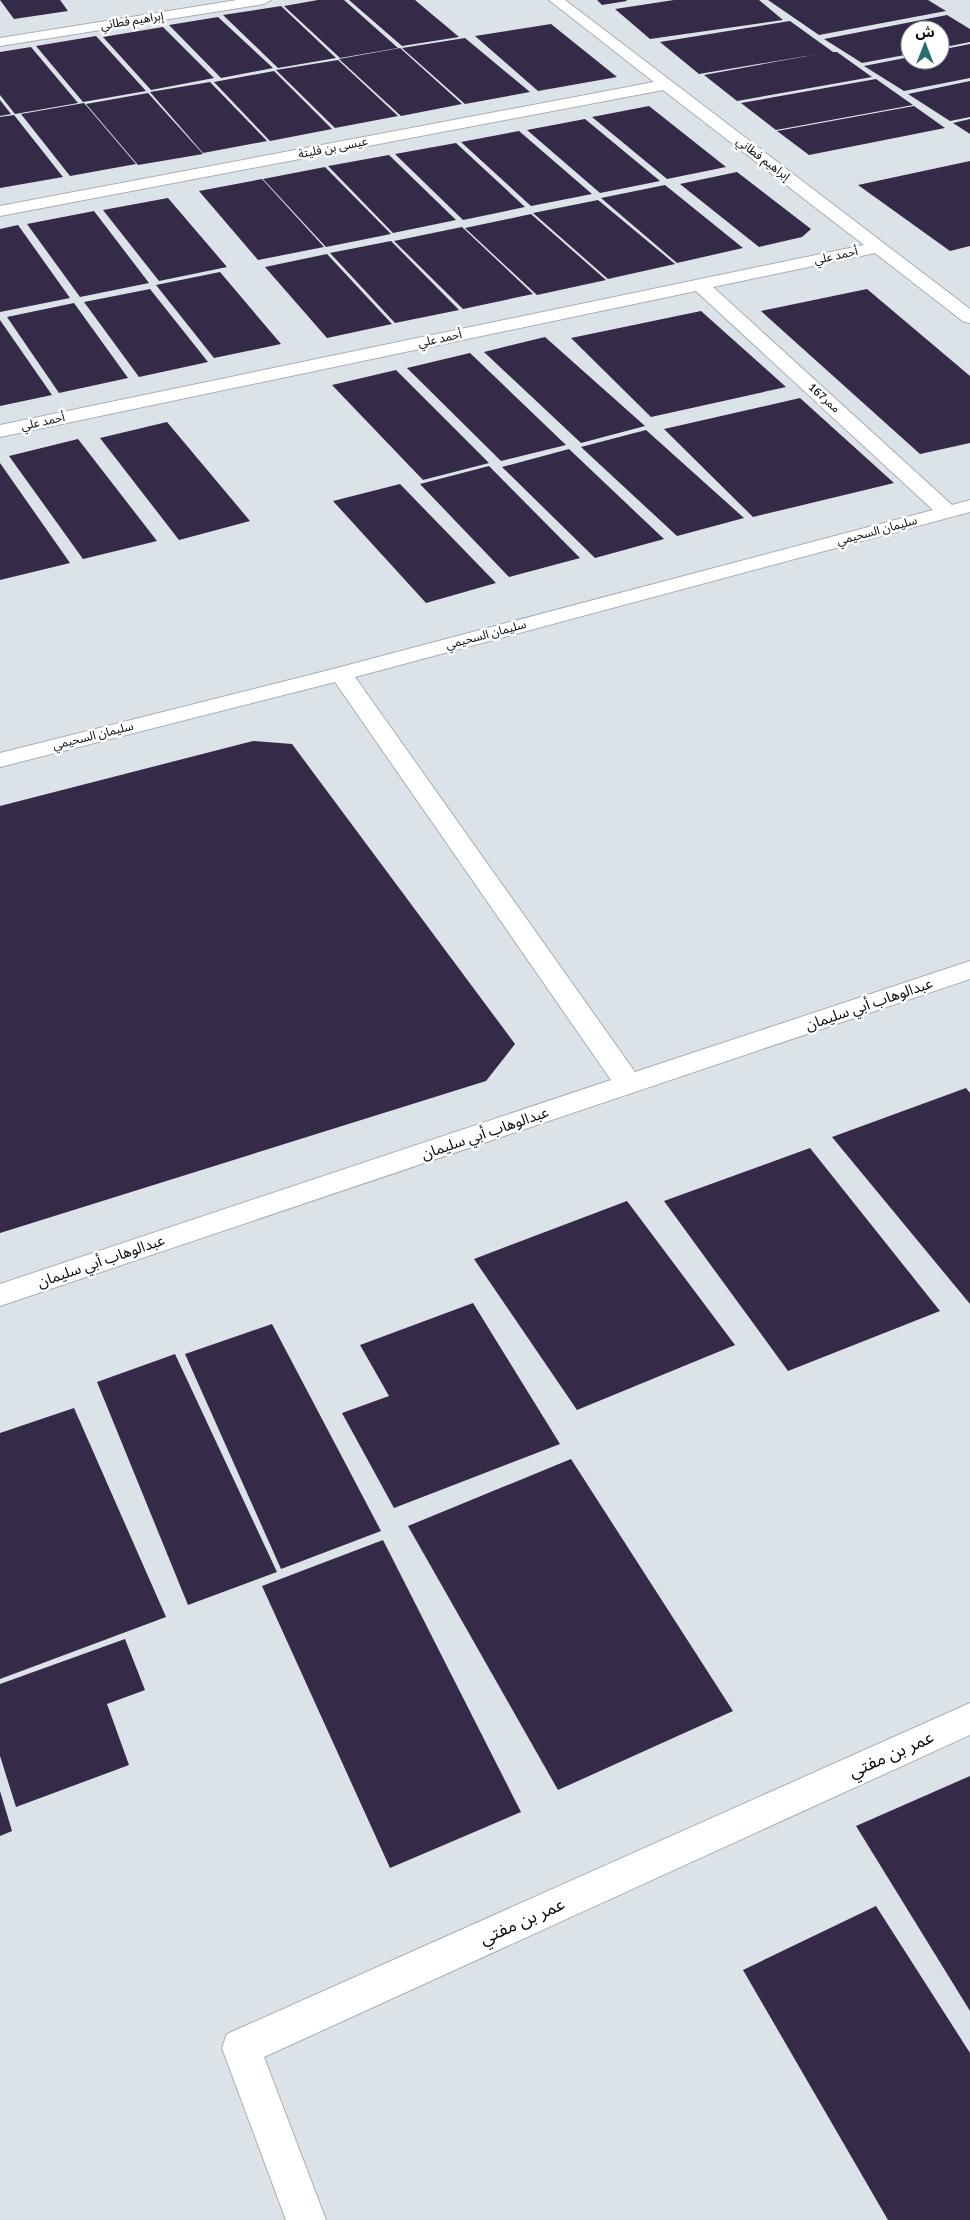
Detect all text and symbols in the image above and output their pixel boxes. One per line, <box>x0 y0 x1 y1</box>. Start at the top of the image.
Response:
street label: إبراهيم فطاني <box>99 9 165 35</box>
north arrow <box>900 20 950 70</box>
text: ش <box>915 24 935 41</box>
street label: عيسى بن فليتة <box>297 134 369 162</box>
street label: إبراهيم فطاني <box>732 134 793 186</box>
street label: أحمد علي <box>813 244 860 270</box>
street label: أحمد علي <box>417 327 464 353</box>
street label: ممر167 <box>805 380 843 416</box>
street label: أحمد علي <box>20 410 67 436</box>
street label: سليمان السحيمي <box>835 513 919 551</box>
street label: سليمان السحيمي <box>444 617 528 655</box>
street label: سليمان السحيمي <box>51 719 135 755</box>
street label: عبدالوهاب أبي سليمان <box>803 974 936 1037</box>
street label: عبدالوهاب أبي سليمان <box>419 1103 552 1166</box>
street label: عبدالوهاب أبي سليمان <box>35 1231 168 1294</box>
street label: عمر بن مفتي <box>845 1725 938 1785</box>
street label: عمر بن مفتي <box>476 1892 569 1952</box>

